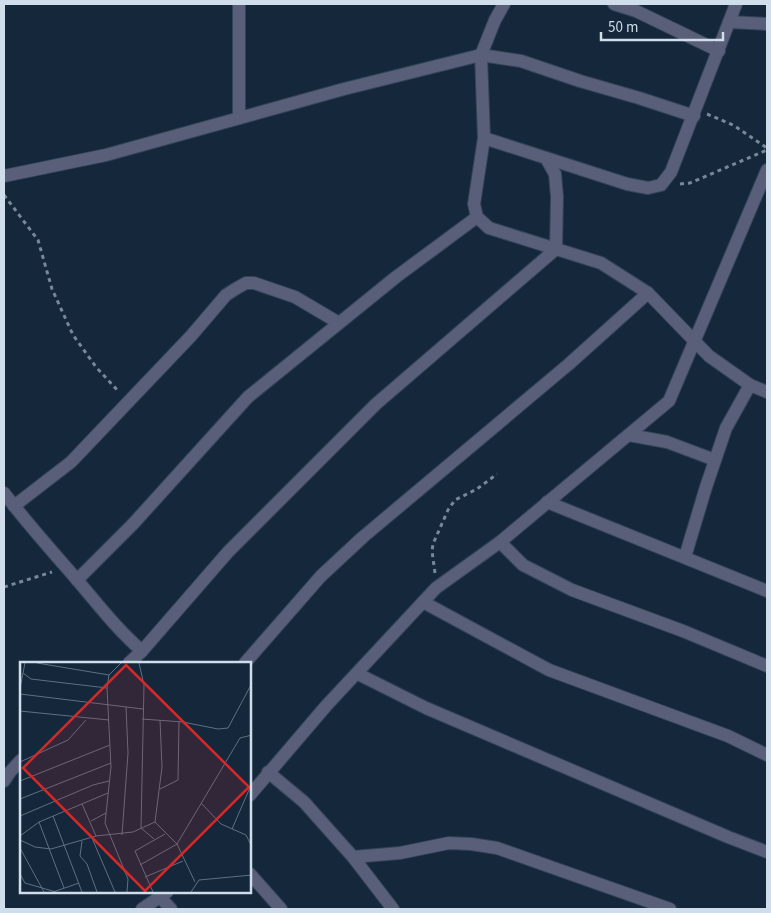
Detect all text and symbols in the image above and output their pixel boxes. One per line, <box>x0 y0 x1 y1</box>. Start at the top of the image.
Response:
scale bar <box>601 10 724 42</box>
text: 50 m <box>608 17 638 38</box>
inset map <box>20 662 251 893</box>

